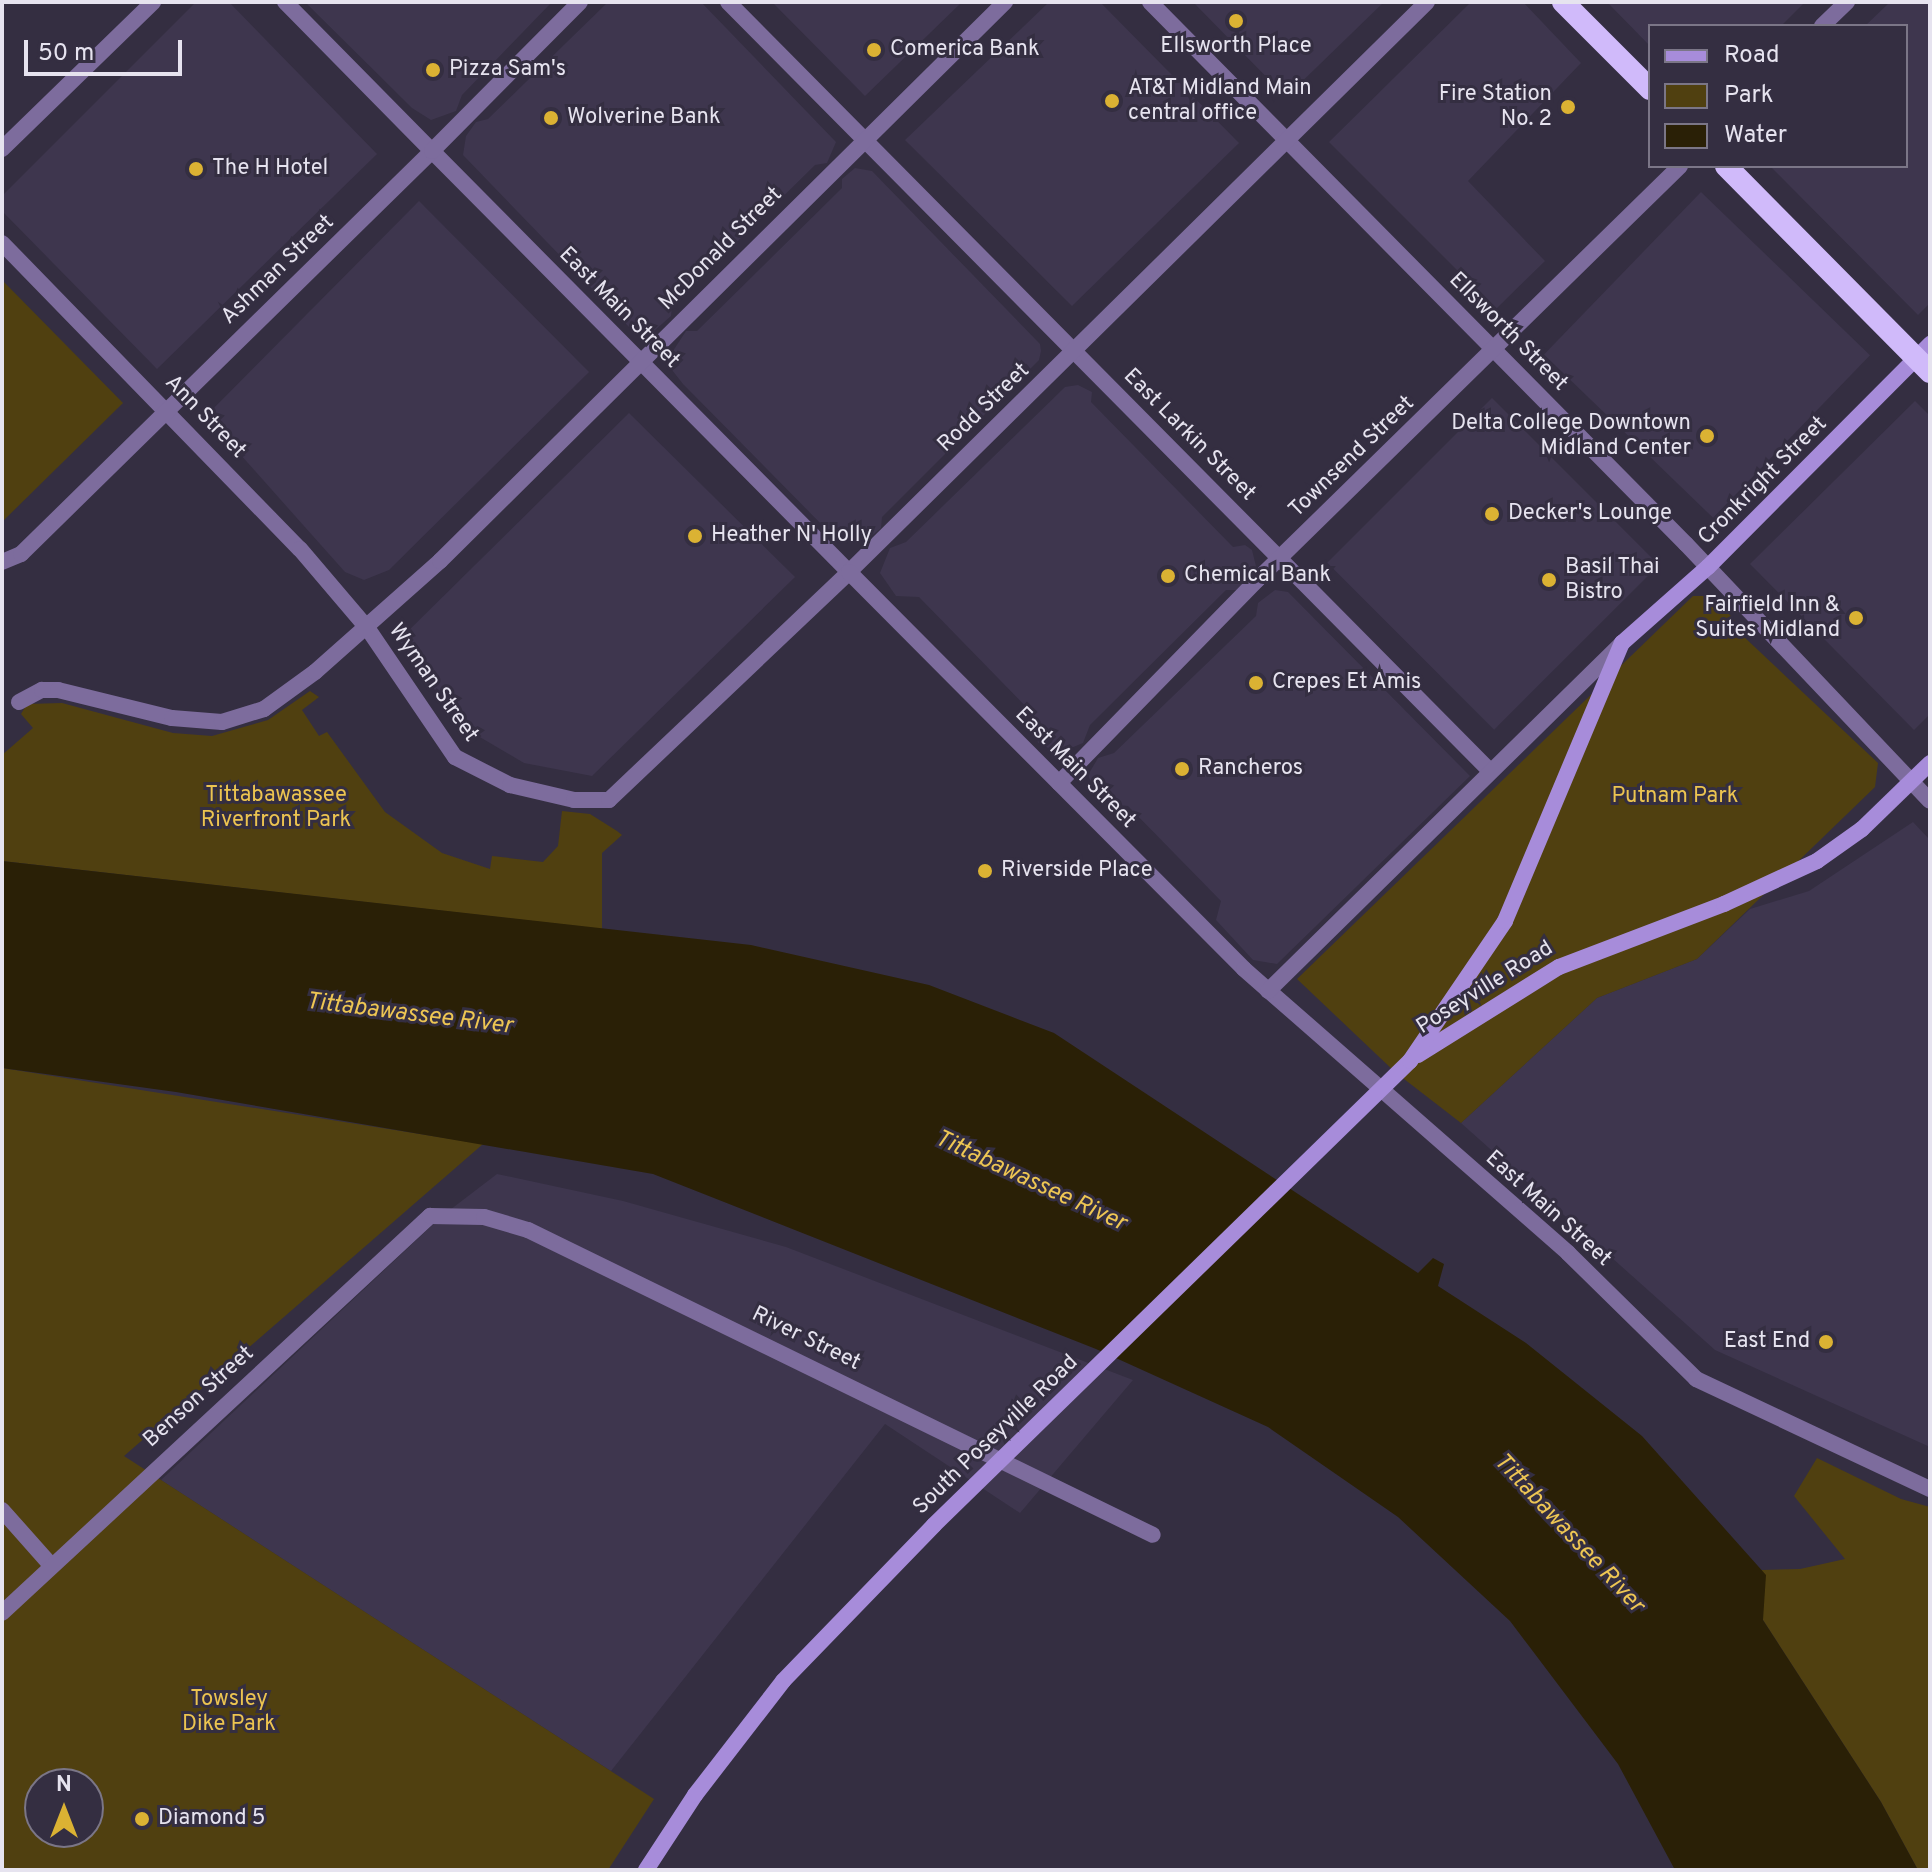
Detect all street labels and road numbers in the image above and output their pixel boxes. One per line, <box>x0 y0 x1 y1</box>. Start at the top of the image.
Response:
street label: McDonald Street <box>654 182 788 316</box>
street label: Ashman Street <box>216 210 340 330</box>
street label: East Main Street <box>553 242 685 374</box>
street label: Ellsworth Street <box>1443 267 1573 397</box>
street label: Rodd Street <box>933 358 1035 458</box>
street label: East Larkin Street <box>1117 363 1261 507</box>
street label: Ann Street <box>159 370 251 464</box>
street label: Townsend Street <box>1284 391 1420 523</box>
street label: Cronkright Street <box>1693 411 1833 551</box>
street label: Wyman Street <box>382 619 484 747</box>
street label: East Main Street <box>1009 702 1141 834</box>
street label: Poseyville Road <box>1412 935 1558 1041</box>
street label: East Main Street <box>1480 1145 1616 1273</box>
street label: River Street <box>747 1301 865 1377</box>
street label: Benson Street <box>138 1341 260 1453</box>
street label: South Poseyville Road <box>908 1349 1084 1521</box>

